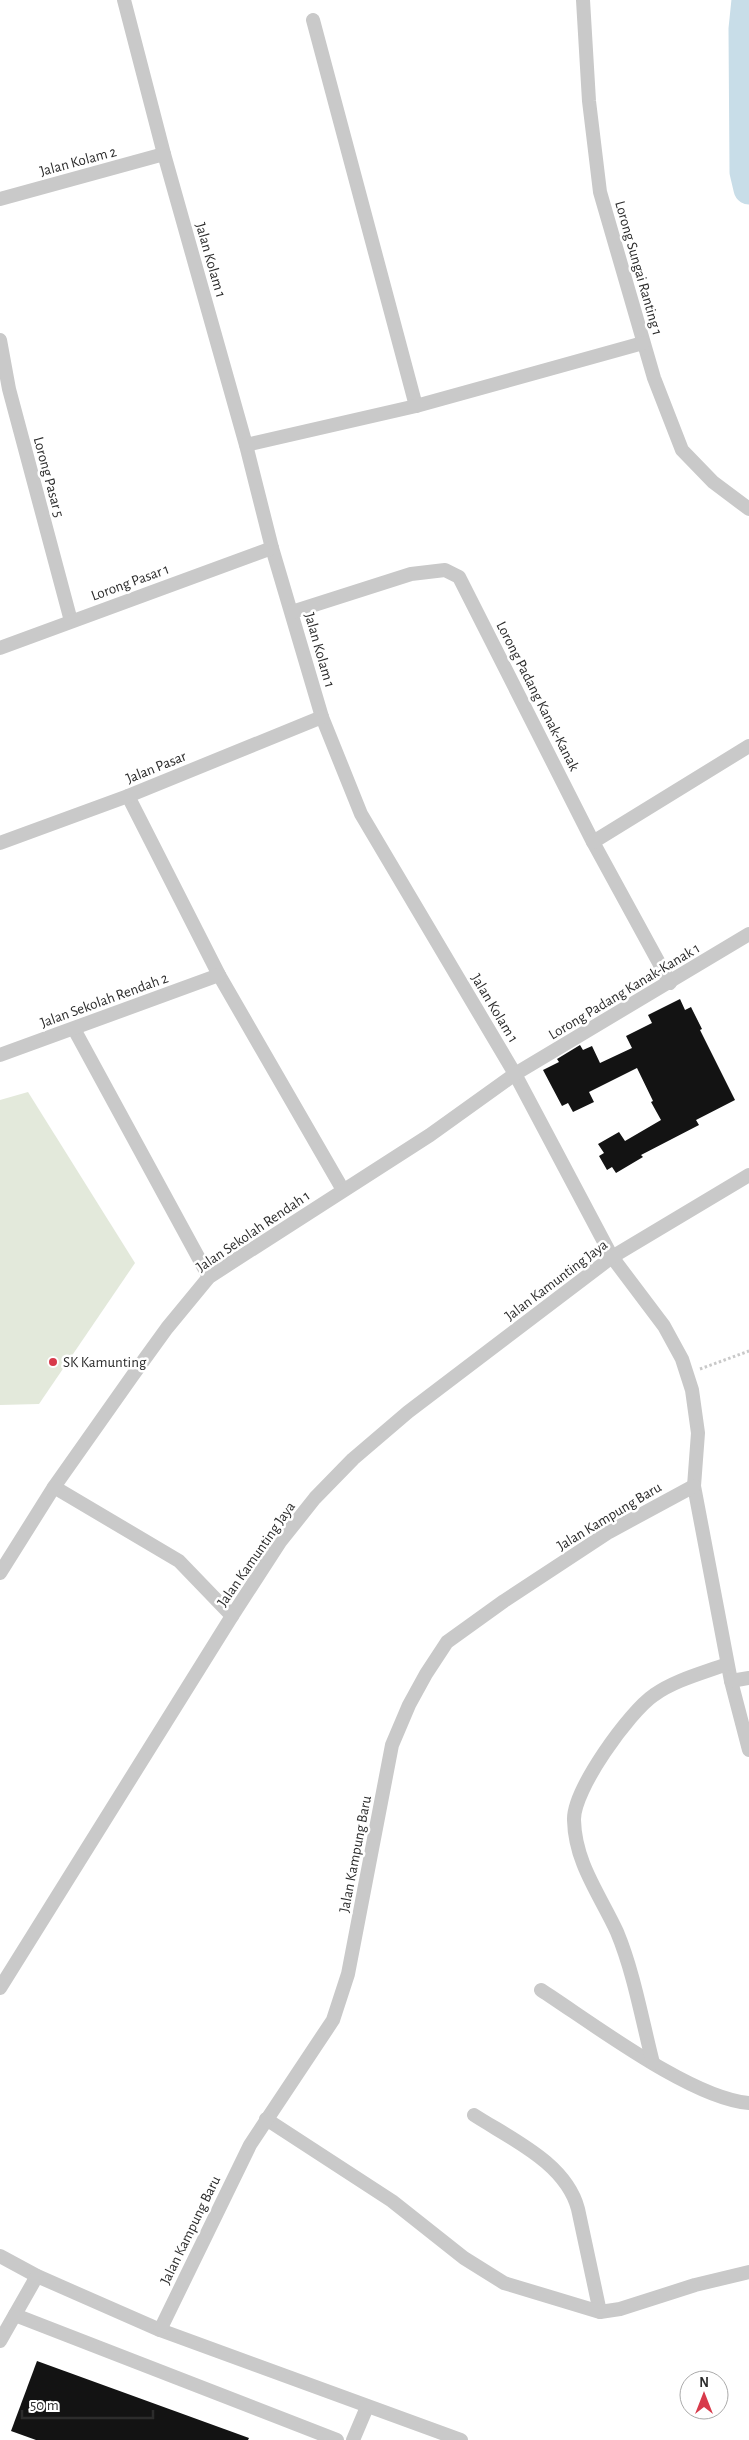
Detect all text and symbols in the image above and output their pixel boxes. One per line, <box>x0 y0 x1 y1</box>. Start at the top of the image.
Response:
street label: Jalan Kolam 2 <box>38 144 118 179</box>
street label: Lorong Sungai Ranting 1 <box>612 199 665 337</box>
street label: Jalan Kolam 1 <box>193 221 228 299</box>
street label: Lorong Pasar 5 <box>31 435 67 519</box>
street label: Lorong Pasar 1 <box>89 561 171 604</box>
street label: Jalan Kolam 1 <box>302 611 337 689</box>
street label: Lorong Padang Kanak-Kanak <box>493 619 582 774</box>
street label: Jalan Pasar <box>124 749 189 786</box>
street label: Lorong Padang Kanak-Kanak 1 <box>546 940 702 1042</box>
street label: Jalan Sekolah Rendah 2 <box>38 970 170 1031</box>
street label: Jalan Kolam 1 <box>468 971 521 1045</box>
street label: Jalan Sekolah Rendah 1 <box>194 1188 313 1275</box>
street label: Jalan Kamunting Jaya <box>502 1237 610 1324</box>
place label: SK Kamunting <box>63 1355 147 1370</box>
marker: SK Kamunting <box>47 1356 59 1368</box>
street label: Jalan Kampung Baru <box>554 1479 664 1553</box>
street label: Jalan Kamunting Jaya <box>215 1499 298 1609</box>
street label: Jalan Kampung Baru <box>337 1794 374 1914</box>
street label: Jalan Kampung Baru <box>158 2173 223 2287</box>
north arrow <box>679 2370 729 2420</box>
text: N <box>699 2376 709 2390</box>
scale bar <box>22 2388 154 2420</box>
text: 50 m <box>30 2398 59 2413</box>

